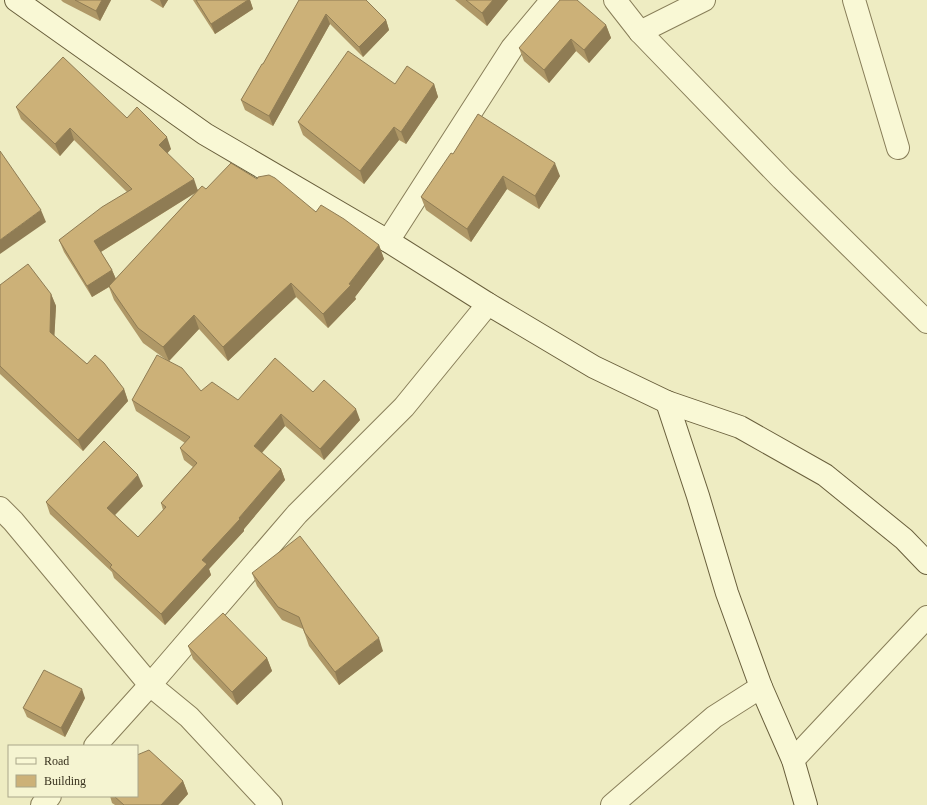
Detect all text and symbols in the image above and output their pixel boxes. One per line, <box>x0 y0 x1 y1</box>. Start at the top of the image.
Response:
legend <box>8 745 138 797</box>
text: Road <box>44 754 69 768</box>
text: Building <box>44 774 86 788</box>

